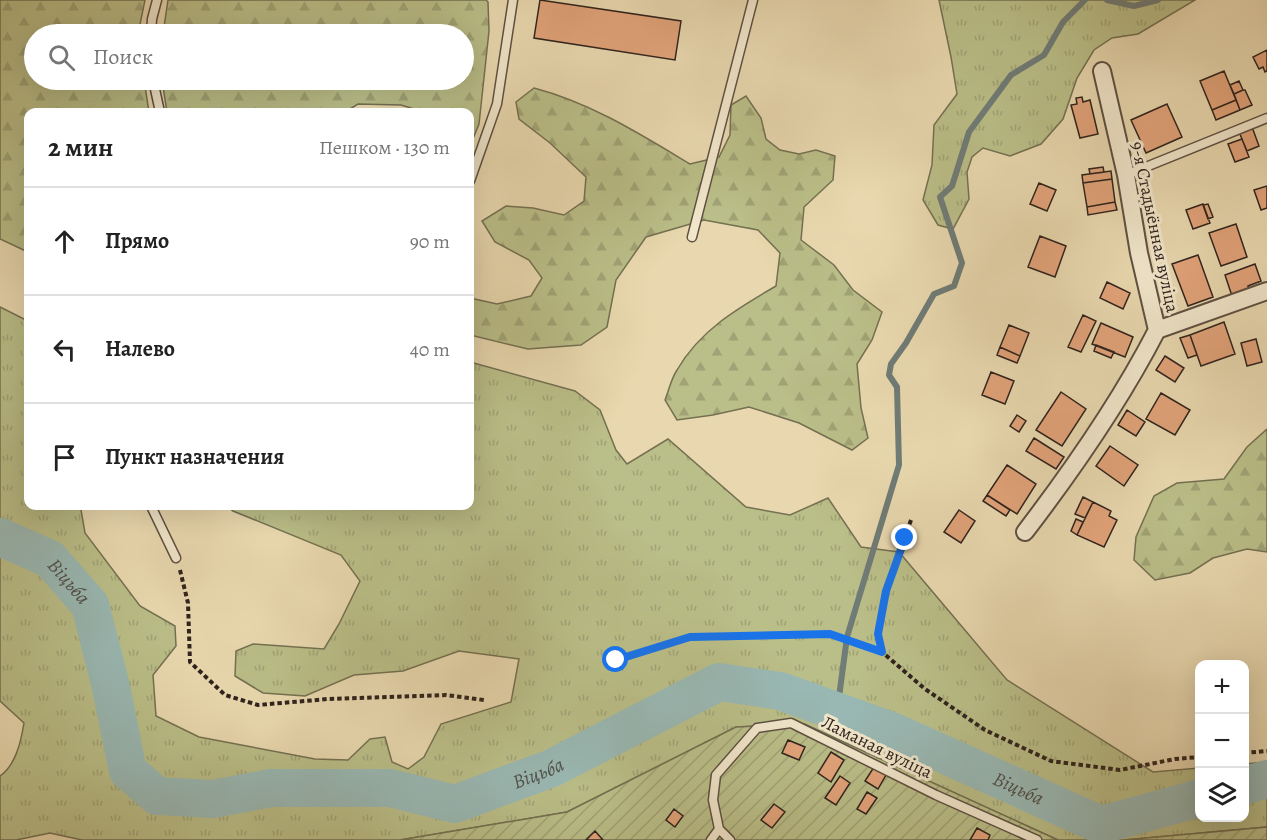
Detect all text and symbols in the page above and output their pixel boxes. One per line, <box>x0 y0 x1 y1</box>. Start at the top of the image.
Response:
search box <box>24 24 474 90</box>
icon: search <box>45 41 78 74</box>
text: Поиск <box>93 42 153 72</box>
text: 2 мин <box>48 130 113 165</box>
text: Пешком · 130 m <box>319 134 450 161</box>
street label: 9-я Стадыённая вуліца <box>1125 139 1185 315</box>
icon: ahead <box>48 225 81 258</box>
text: Прямо <box>105 226 169 256</box>
text: 90 m <box>410 228 450 255</box>
icon: left <box>48 333 81 366</box>
text: Налево <box>105 334 175 364</box>
text: 40 m <box>410 336 450 363</box>
icon: arrive <box>48 441 81 474</box>
text: Пункт назначения <box>105 442 284 472</box>
route end <box>891 524 917 550</box>
water label: Віцьба <box>41 553 96 610</box>
route start <box>602 646 628 672</box>
map controls <box>1195 660 1249 822</box>
button: + <box>1195 660 1249 714</box>
street label: Ламаная вуліца <box>818 710 937 784</box>
button: − <box>1195 714 1249 768</box>
water label: Віцьба <box>509 751 569 795</box>
water label: Віцьба <box>989 765 1048 812</box>
button: layers <box>1195 768 1249 822</box>

